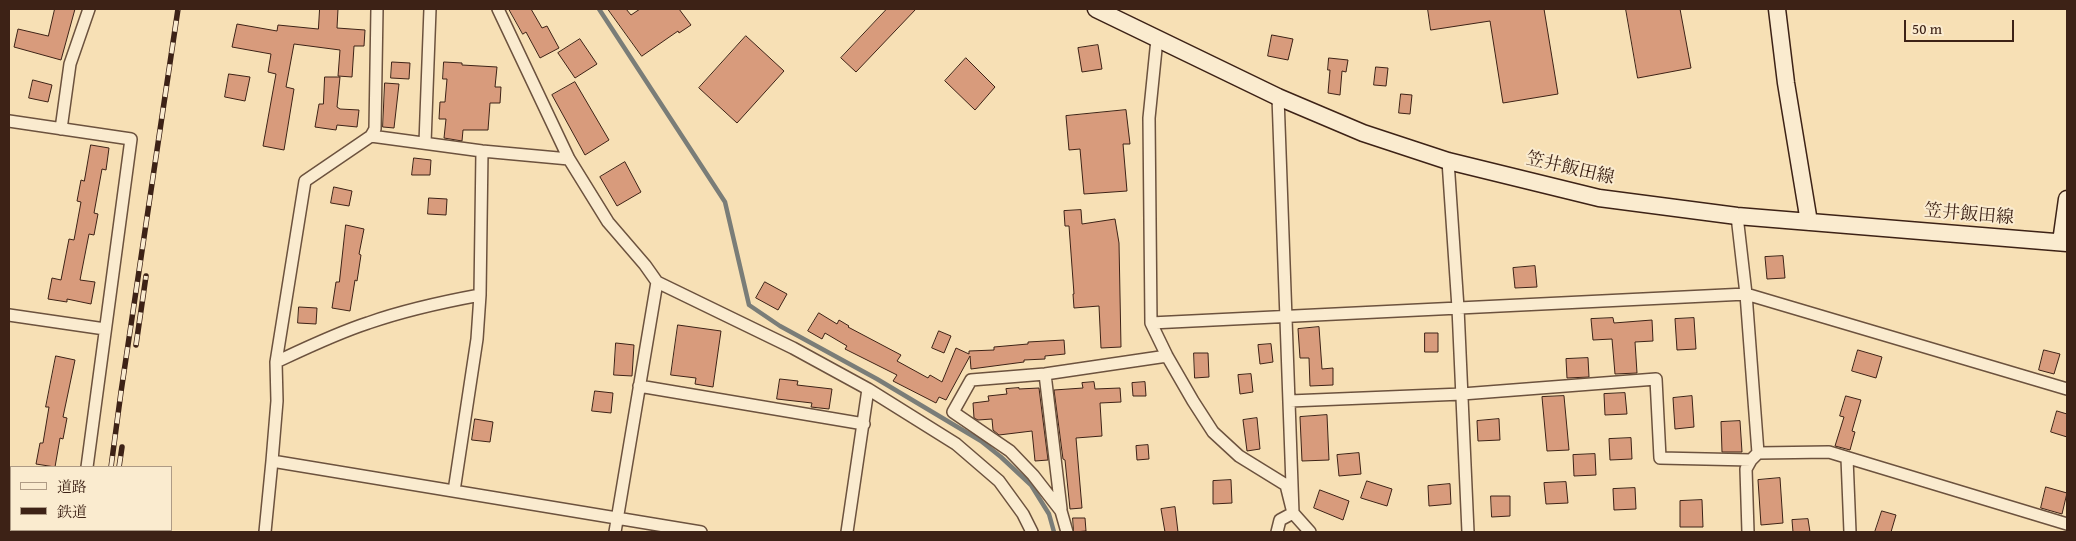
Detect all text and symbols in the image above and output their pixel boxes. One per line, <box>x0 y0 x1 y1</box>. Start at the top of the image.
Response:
scale bar <box>1906 10 2016 42</box>
text: 50 m <box>1912 18 1942 39</box>
street label: 笠井飯田線 <box>1524 148 1616 190</box>
street label: 笠井飯田線 <box>1923 200 2015 230</box>
legend <box>10 466 172 531</box>
text: 道路 <box>57 476 87 497</box>
text: 鉄道 <box>57 501 87 522</box>

